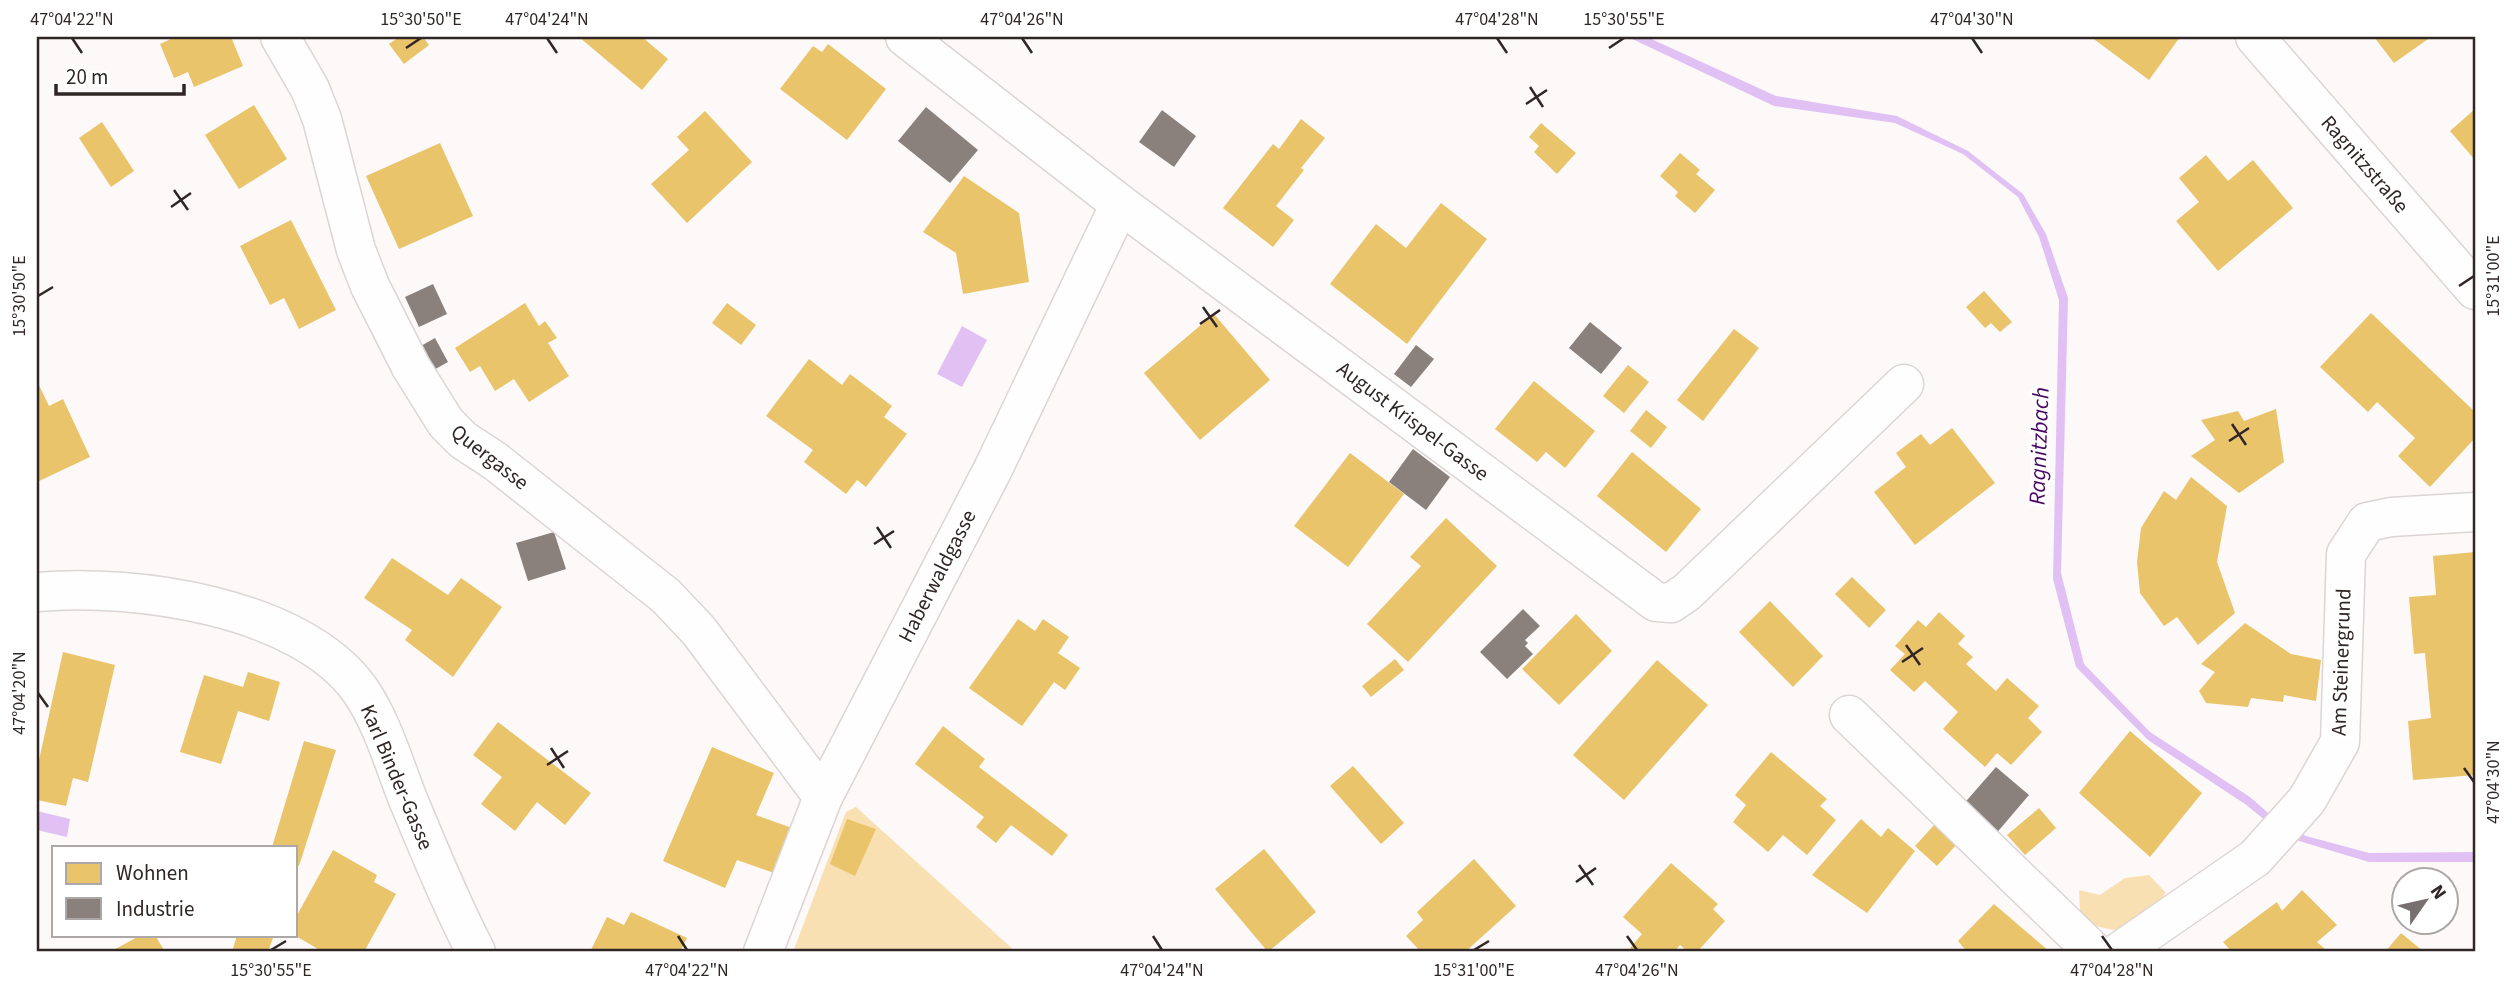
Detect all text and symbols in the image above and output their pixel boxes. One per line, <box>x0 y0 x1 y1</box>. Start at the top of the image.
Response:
text: 47°04'22"N <box>30 7 114 32</box>
text: 15°30'50"E <box>380 7 462 32</box>
text: 47°04'24"N <box>505 7 589 32</box>
text: 47°04'26"N <box>980 7 1064 32</box>
text: 47°04'28"N <box>1455 7 1539 32</box>
text: 15°30'55"E <box>1583 7 1665 32</box>
text: 47°04'30"N <box>1930 7 2014 32</box>
scale bar <box>56 52 184 96</box>
text: 20 m <box>66 62 108 92</box>
street label: Ragnitzstraße <box>2314 108 2416 220</box>
text: 15°31'00"E <box>2481 235 2506 317</box>
text: 15°30'50"E <box>7 255 32 337</box>
street label: August Krispel-Gasse <box>1331 354 1495 488</box>
water label: Ragnitzbach <box>2020 386 2058 506</box>
street label: Quergasse <box>445 417 535 497</box>
street label: Haberwaldgasse <box>891 504 983 648</box>
street label: Am Steinergrund <box>2323 588 2359 736</box>
text: 47°04'20"N <box>7 651 32 735</box>
street label: Karl Binder-Gasse <box>353 700 441 854</box>
text: 47°04'30"N <box>2481 740 2506 824</box>
legend <box>52 846 298 936</box>
text: Wohnen <box>116 858 189 888</box>
north arrow <box>2390 866 2460 936</box>
text: N <box>2423 880 2453 905</box>
text: Industrie <box>116 894 194 924</box>
text: 15°30'55"E <box>230 958 312 983</box>
text: 47°04'22"N <box>645 958 729 983</box>
text: 47°04'24"N <box>1120 958 1204 983</box>
text: 15°31'00"E <box>1433 958 1515 983</box>
text: 47°04'26"N <box>1595 958 1679 983</box>
text: 47°04'28"N <box>2070 958 2154 983</box>

